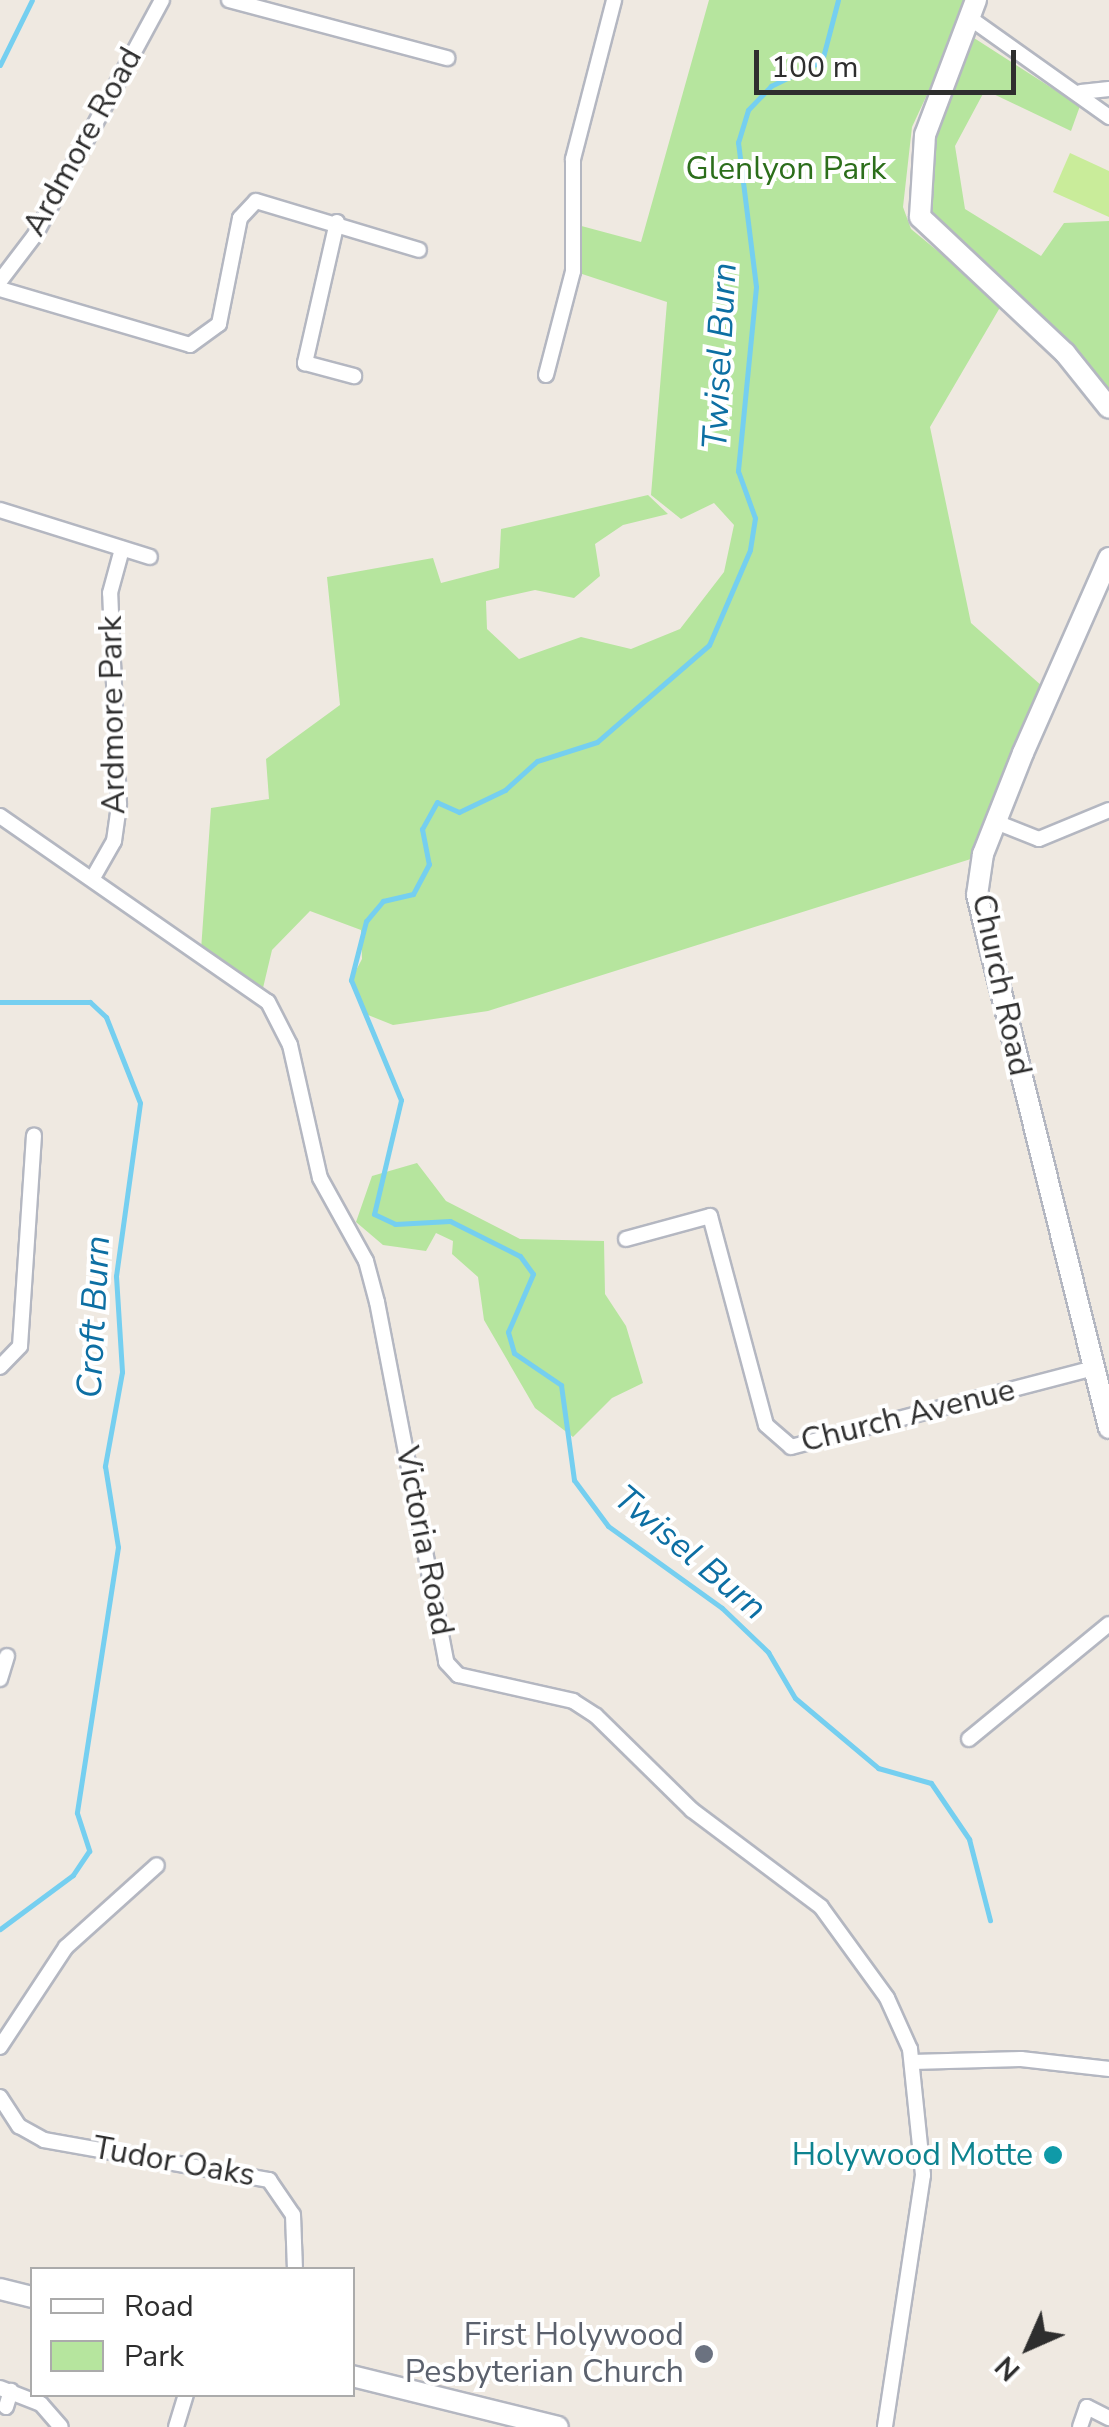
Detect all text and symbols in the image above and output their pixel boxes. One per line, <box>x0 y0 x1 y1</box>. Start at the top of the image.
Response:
scale bar <box>759 30 1022 92</box>
street label: Ardmore Road <box>15 41 151 243</box>
text: 100 m <box>771 47 858 88</box>
park label: Glenlyon Park <box>685 150 887 188</box>
water label: Twisel Burn <box>694 262 746 450</box>
street label: Ardmore Park <box>92 615 134 815</box>
street label: Church Road <box>963 891 1039 1079</box>
water label: Croft Burn <box>69 1235 119 1399</box>
street label: Church Avenue <box>797 1371 1019 1461</box>
street label: Victoria Road <box>387 1443 461 1639</box>
water label: Twisel Burn <box>605 1477 775 1629</box>
street label: Tudor Oaks <box>90 2129 258 2195</box>
place label: Holywood Motte <box>792 2136 1033 2174</box>
marker: Holywood Motte <box>1042 2144 1064 2166</box>
legend <box>30 2267 355 2397</box>
text: Road <box>124 2286 194 2327</box>
north arrow <box>979 2297 1079 2397</box>
place label: First Holywood Pesbyterian Church <box>405 2317 684 2392</box>
text: Park <box>124 2336 184 2377</box>
marker: First Holywood Pesbyterian Church <box>693 2343 715 2365</box>
text: N <box>987 2347 1029 2389</box>

